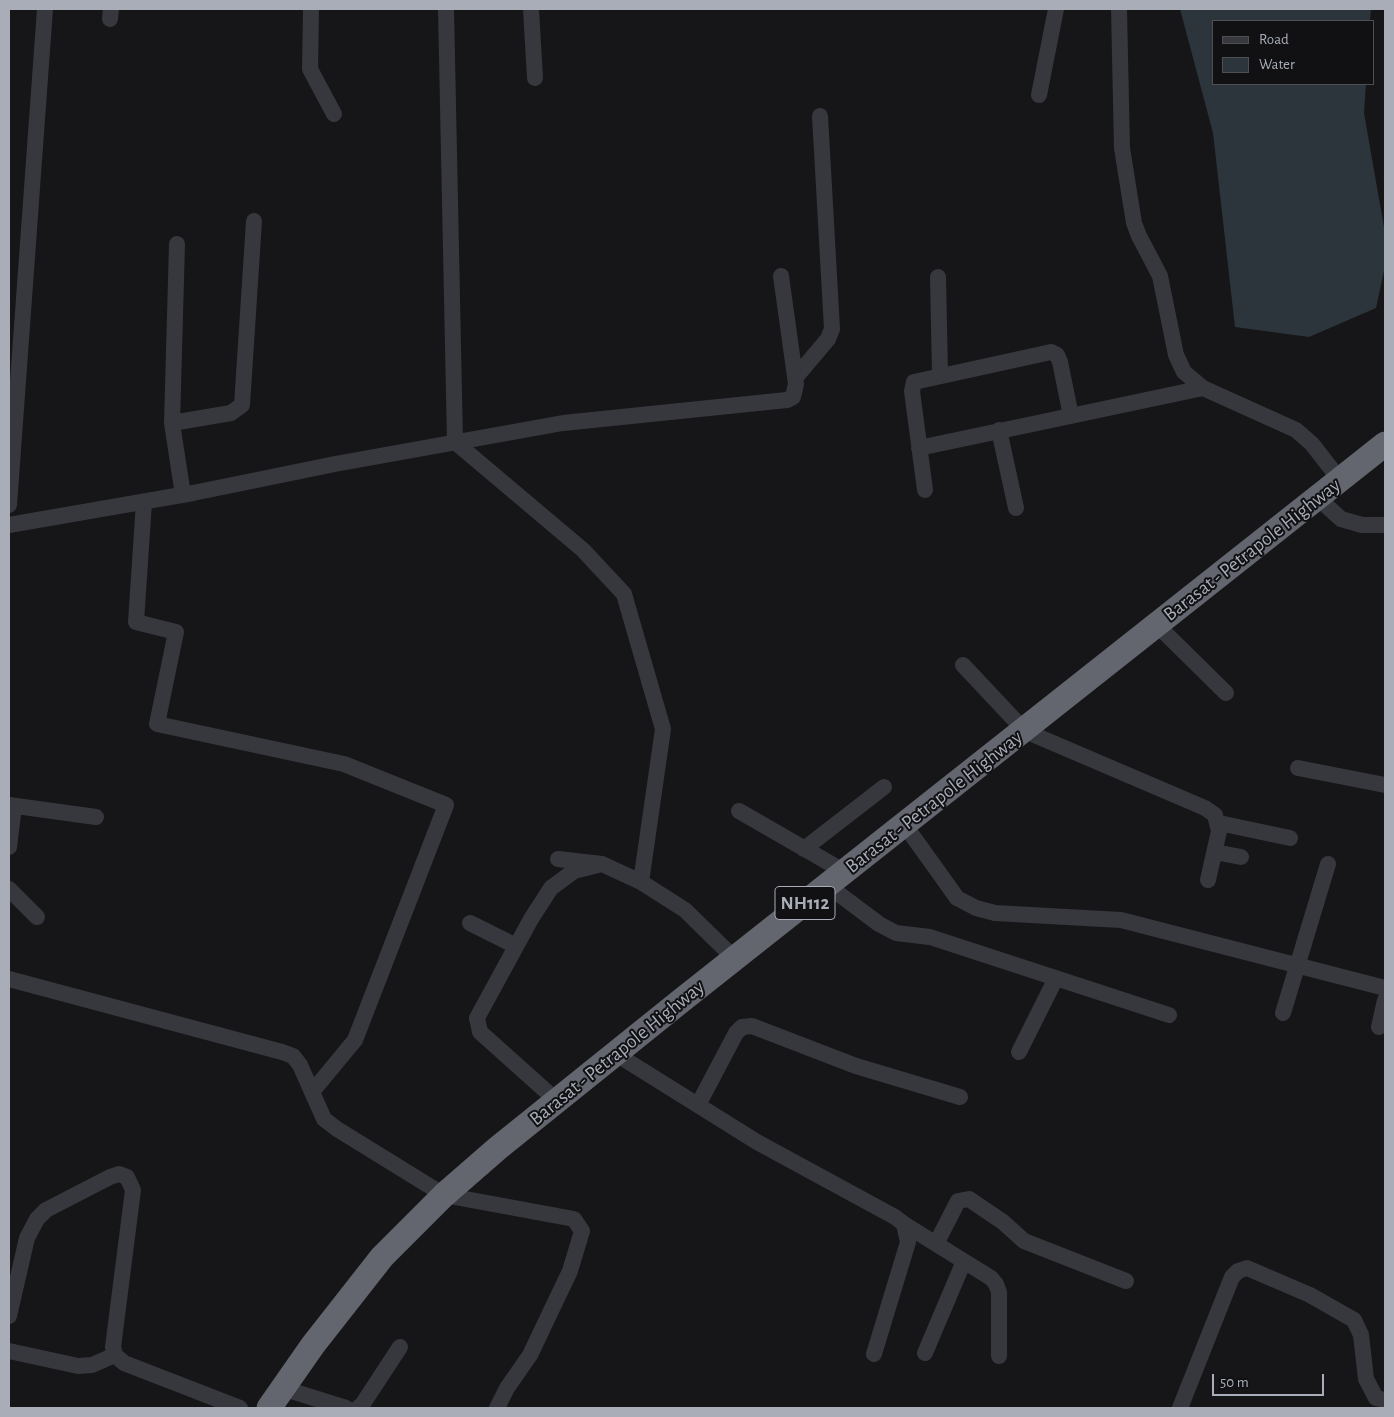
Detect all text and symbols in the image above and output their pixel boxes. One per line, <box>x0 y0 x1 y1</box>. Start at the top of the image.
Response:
legend <box>1212 20 1374 85</box>
text: Road <box>1259 32 1289 47</box>
text: Water <box>1259 57 1295 72</box>
street label: Barasat - Petrapole Highway <box>1159 473 1345 627</box>
street label: Barasat - Petrapole Highway <box>841 725 1027 879</box>
road number: NH112 <box>775 886 835 920</box>
street label: Barasat - Petrapole Highway <box>525 975 709 1131</box>
scale bar <box>1214 1364 1326 1396</box>
text: 50 m <box>1220 1375 1249 1390</box>

